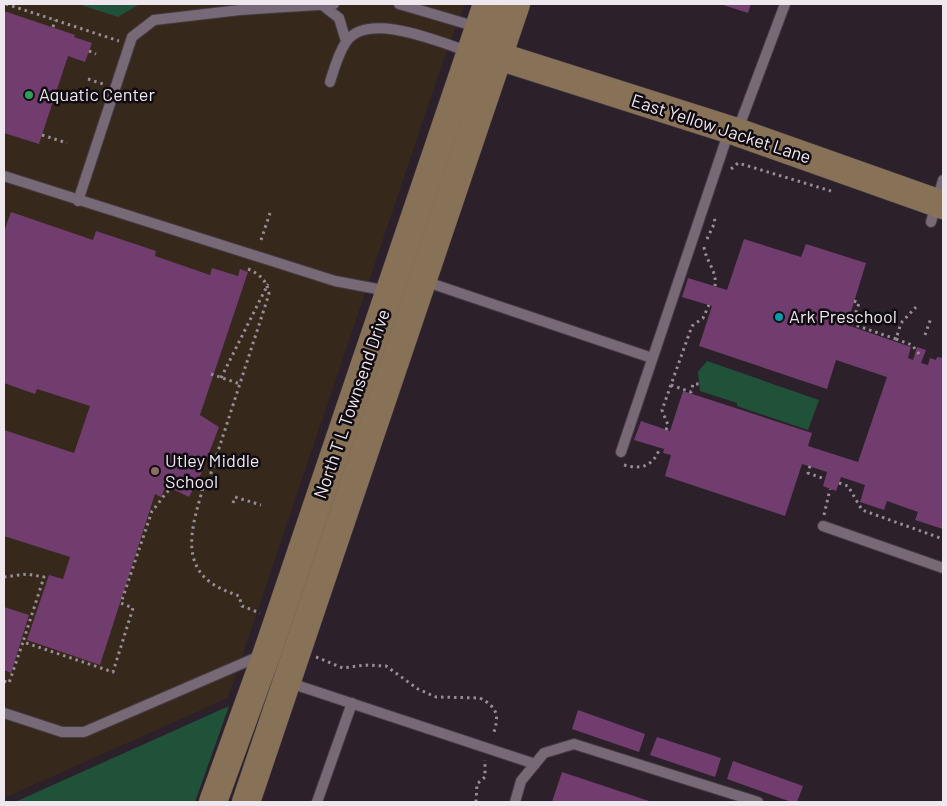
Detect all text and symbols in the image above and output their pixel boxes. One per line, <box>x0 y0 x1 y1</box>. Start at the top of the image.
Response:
place label: Aquatic Center <box>39 83 155 105</box>
marker: Aquatic Center <box>23 89 35 101</box>
street label: East Yellow Jacket Lane <box>629 89 814 168</box>
place label: Ark Preschool <box>789 305 897 327</box>
street label: North T L Townsend Drive <box>308 306 394 501</box>
marker: Ark Preschool <box>773 311 785 323</box>
place label: Utley Middle School <box>165 449 259 492</box>
marker: Utley Middle School <box>149 465 161 477</box>

